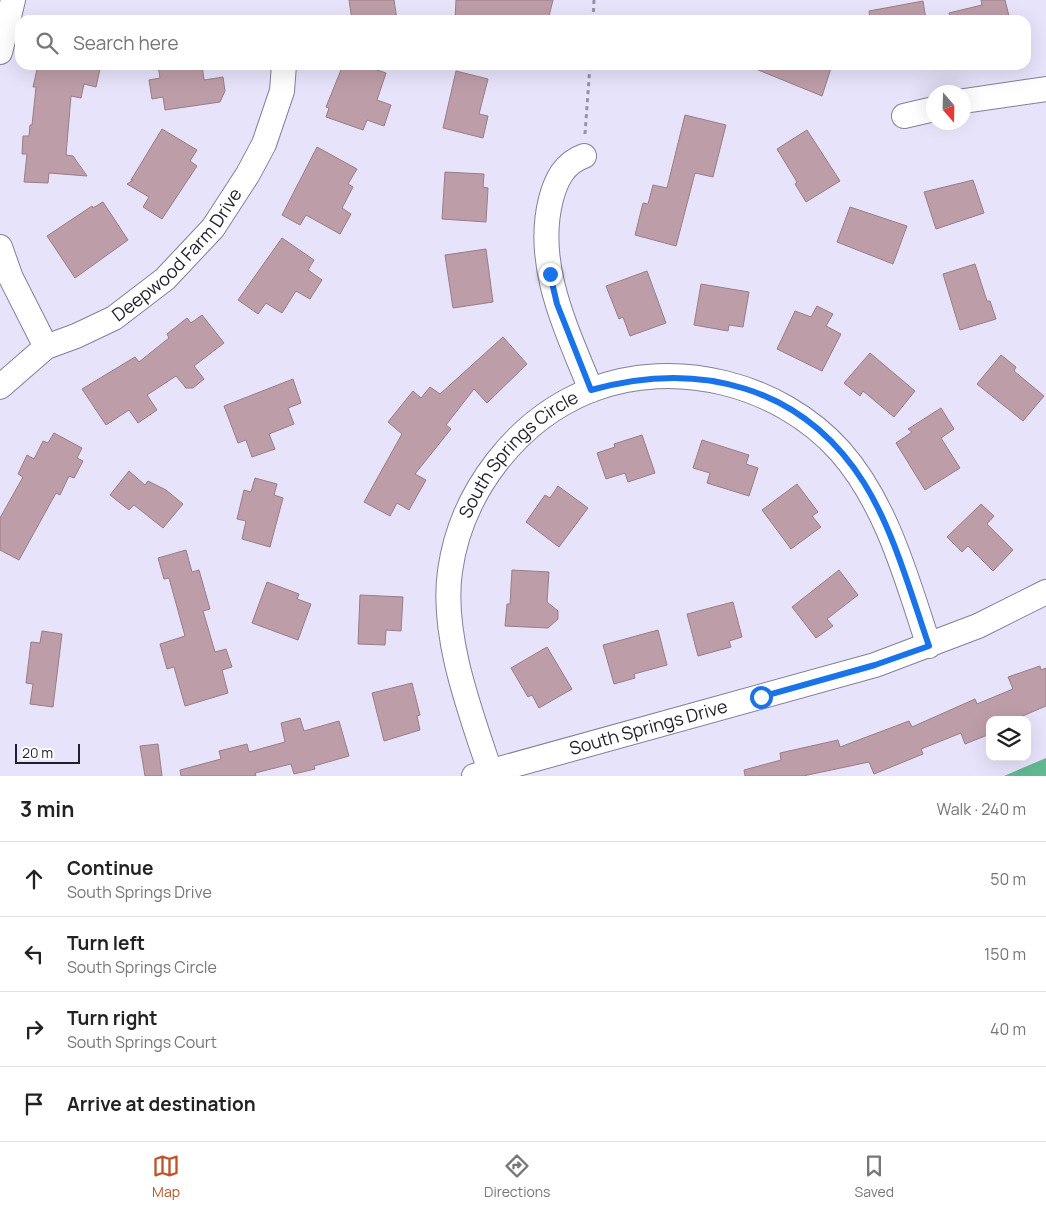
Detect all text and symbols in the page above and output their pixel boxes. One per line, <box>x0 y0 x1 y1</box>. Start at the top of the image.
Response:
search box <box>15 15 1031 70</box>
icon: search <box>33 29 61 57</box>
text: Search here <box>73 30 179 56</box>
north arrow <box>926 85 971 130</box>
street label: Deepwood Farm Drive <box>107 183 247 326</box>
route end <box>539 263 562 286</box>
street label: South Springs Circle <box>453 385 582 522</box>
route start <box>750 686 773 709</box>
street label: South Springs Drive <box>566 693 730 760</box>
map controls <box>986 716 1031 761</box>
button: layers <box>986 716 1031 761</box>
scale bar <box>15 741 80 764</box>
text: 20 m <box>22 743 53 762</box>
text: 3 min <box>20 795 74 823</box>
text: Walk · 240 m <box>936 798 1026 820</box>
text: Continue <box>67 855 153 881</box>
icon: ahead <box>20 865 48 893</box>
text: 50 m <box>990 868 1026 890</box>
text: South Springs Drive <box>67 881 212 903</box>
text: Turn left <box>67 930 145 956</box>
icon: left <box>20 940 48 968</box>
text: 150 m <box>984 943 1026 965</box>
text: South Springs Circle <box>67 956 217 978</box>
text: Turn right <box>67 1005 157 1031</box>
icon: right <box>20 1015 48 1043</box>
text: 40 m <box>990 1018 1026 1040</box>
text: South Springs Court <box>67 1031 217 1053</box>
icon: arrive <box>20 1090 48 1118</box>
text: Arrive at destination <box>67 1091 256 1117</box>
tab: Map <box>152 1152 180 1201</box>
tab: Directions <box>484 1152 550 1201</box>
tab: Saved <box>855 1152 894 1201</box>

